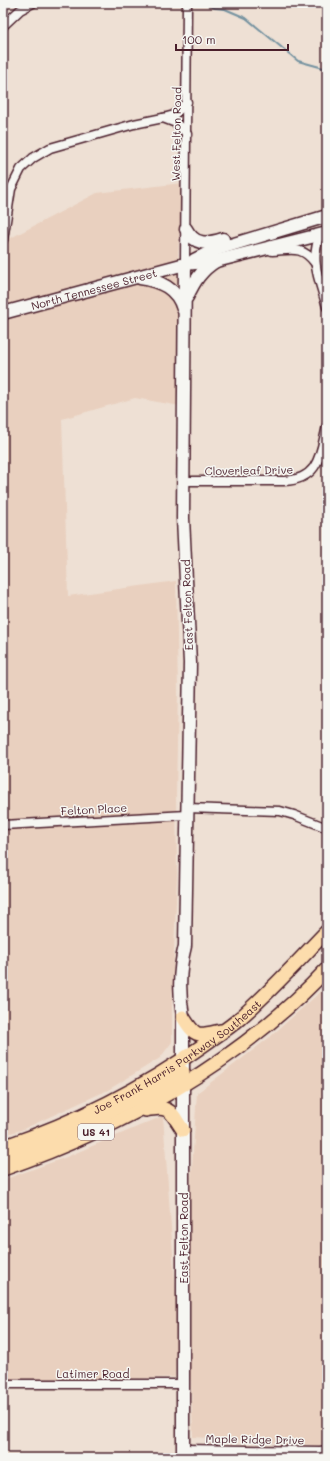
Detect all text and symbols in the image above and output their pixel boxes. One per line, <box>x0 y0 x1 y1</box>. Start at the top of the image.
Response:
scale bar <box>176 26 288 52</box>
text: 100 m <box>182 31 216 47</box>
street label: West Felton Road <box>168 87 184 181</box>
street label: North Tennessee Street <box>29 264 158 313</box>
street label: Cloverleaf Drive <box>205 462 294 478</box>
street label: East Felton Road <box>178 559 196 651</box>
street label: Felton Place <box>60 800 128 818</box>
street label: Joe Frank Harris Parkway Southeast <box>90 996 264 1117</box>
road number: US 41 <box>78 1124 114 1140</box>
street label: East Felton Road <box>176 1193 191 1283</box>
street label: Latimer Road <box>57 1366 129 1381</box>
street label: Maple Ridge Drive <box>206 1431 305 1447</box>

